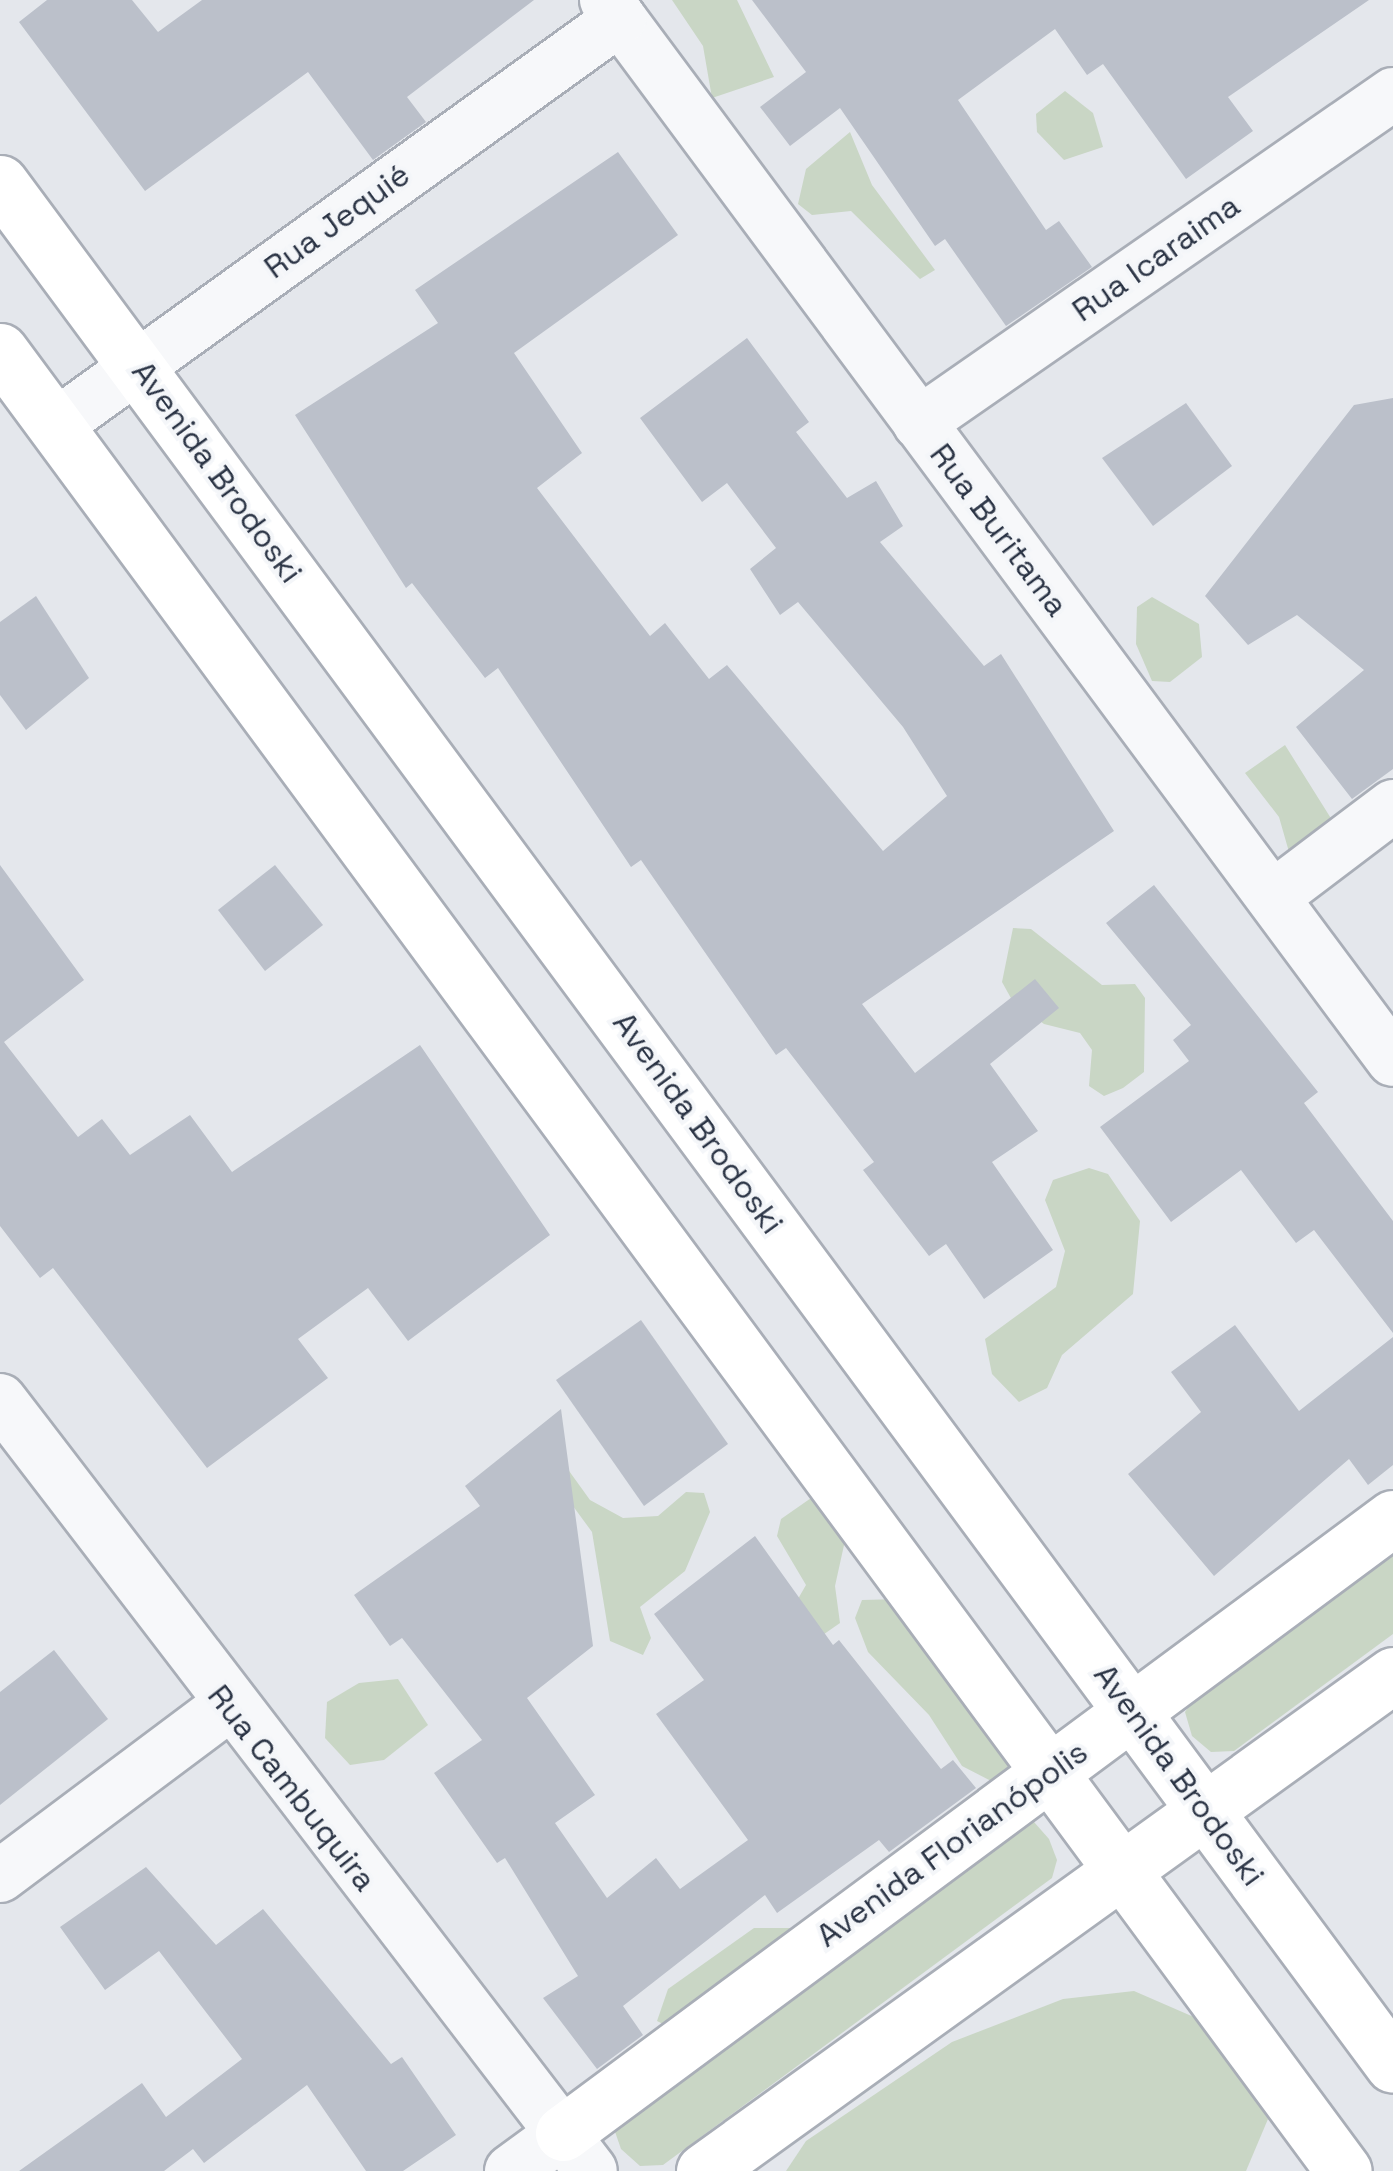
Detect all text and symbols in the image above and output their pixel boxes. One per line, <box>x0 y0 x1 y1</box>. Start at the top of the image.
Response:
street label: Rua Jequié <box>257 155 417 287</box>
street label: Rua Icaraima <box>1065 186 1247 330</box>
street label: Avenida Brodoski <box>124 354 310 590</box>
street label: Rua Buritama <box>922 436 1076 624</box>
street label: Avenida Brodoski <box>605 1005 791 1241</box>
street label: Avenida Brodoski <box>1086 1657 1272 1893</box>
street label: Rua Cambuquira <box>200 1677 384 1899</box>
street label: Avenida Florianópolis <box>809 1733 1095 1955</box>

